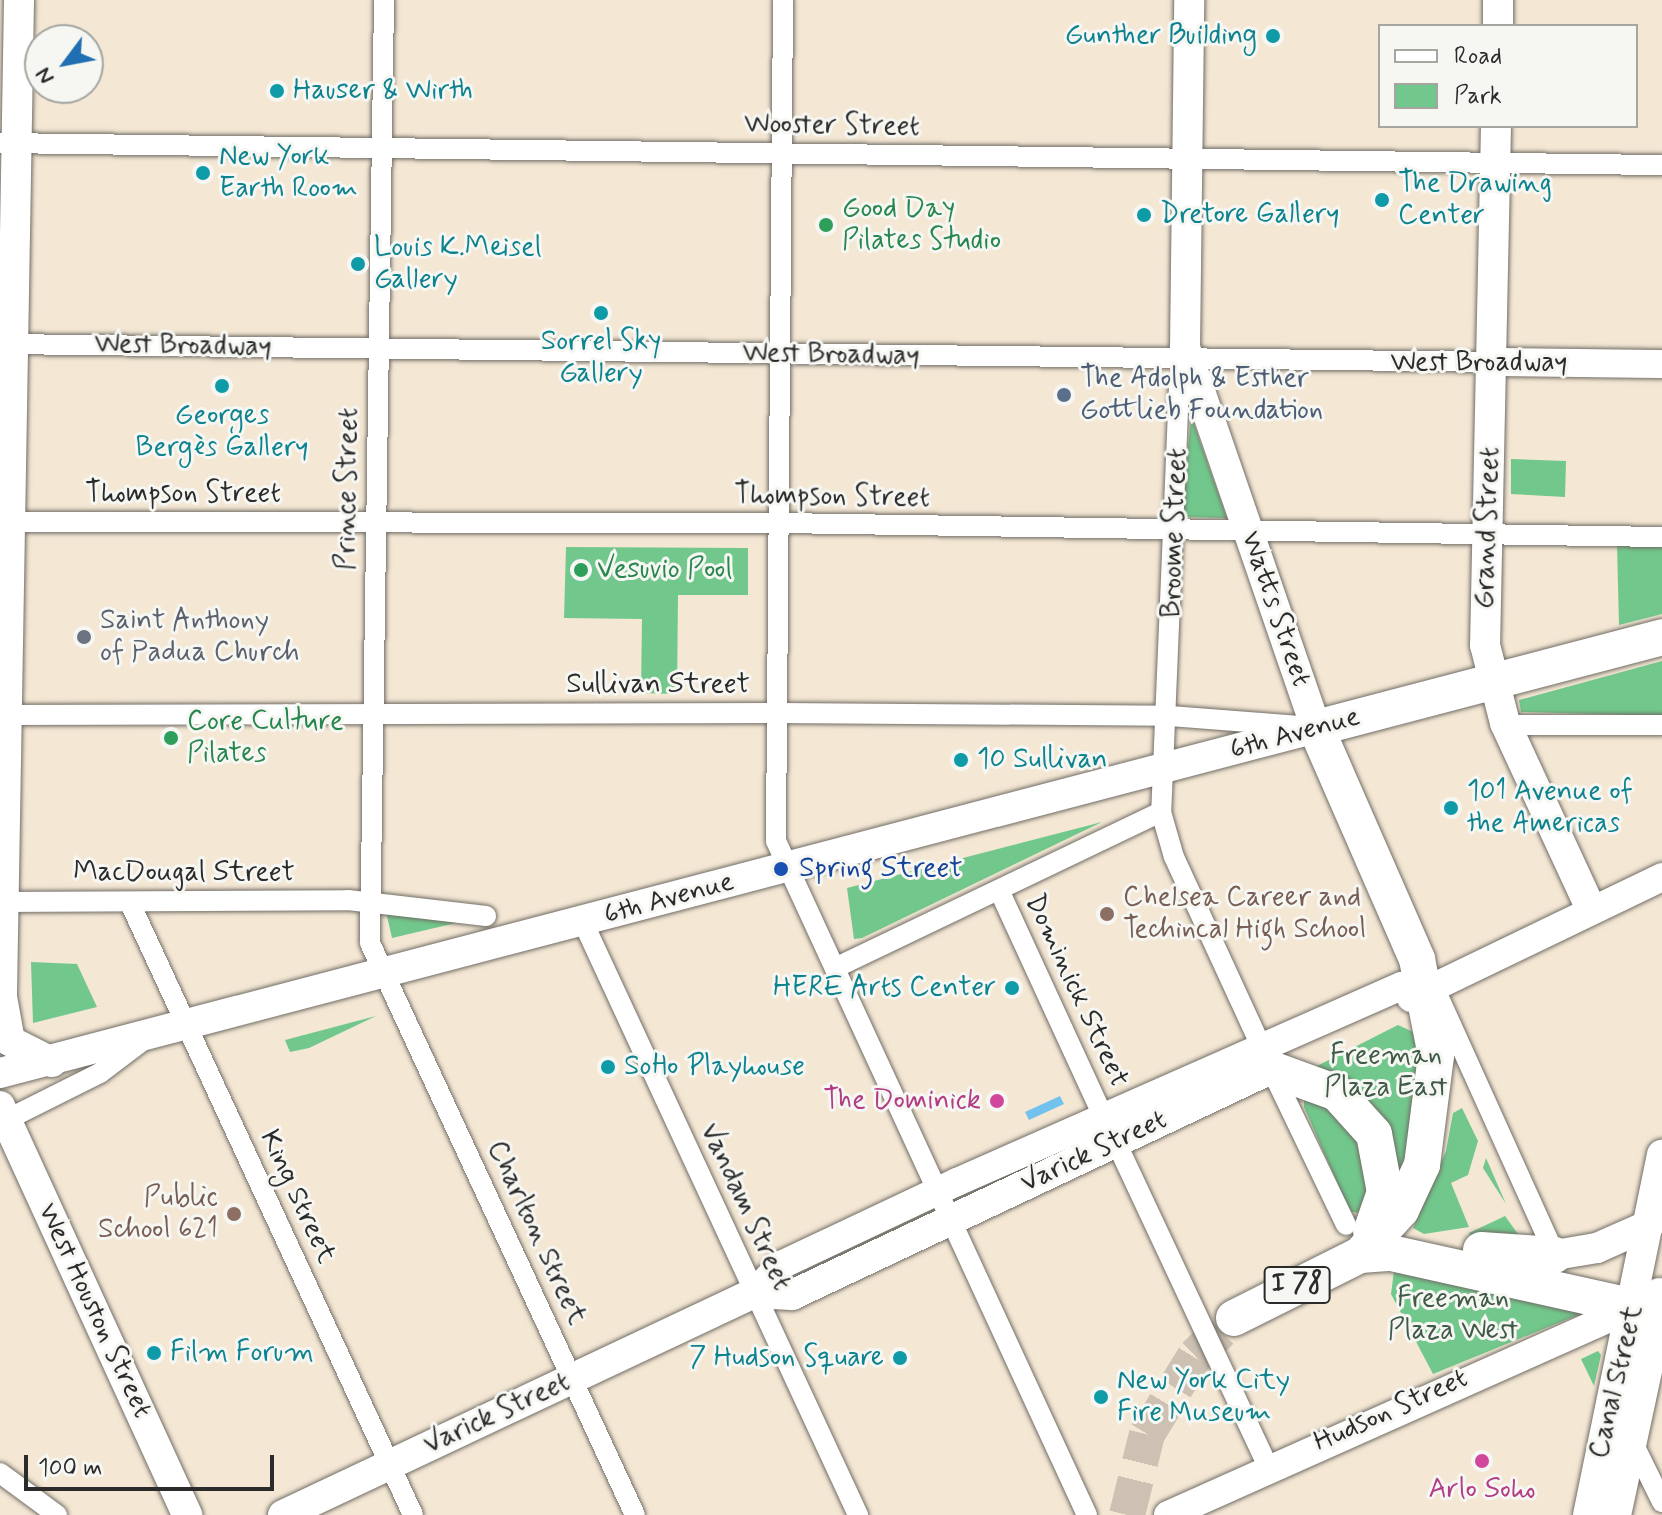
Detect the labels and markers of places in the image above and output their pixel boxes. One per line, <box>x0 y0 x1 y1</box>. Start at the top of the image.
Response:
place label: Gunther Building <box>1060 19 1257 53</box>
marker: Gunther Building <box>1264 27 1282 45</box>
place label: Hauser & Wirth <box>293 74 473 108</box>
marker: Hauser & Wirth <box>268 82 286 100</box>
place label: New York Earth Room <box>219 140 358 206</box>
marker: New York Earth Room <box>194 164 212 182</box>
place label: The Drawing Center <box>1398 167 1549 233</box>
marker: The Drawing Center <box>1373 191 1391 209</box>
place label: Good Day Pilates Studio <box>842 192 1002 258</box>
place label: Dretore Gallery <box>1160 198 1340 232</box>
marker: Dretore Gallery <box>1135 206 1153 224</box>
marker: Good Day Pilates Studio <box>817 216 835 234</box>
place label: Louis K.Meisel Gallery <box>374 231 543 297</box>
marker: Louis K.Meisel Gallery <box>349 255 367 273</box>
marker: Sorrel Sky Gallery <box>592 304 610 322</box>
place label: Sorrel Sky Gallery <box>539 325 663 391</box>
place label: The Adolph & Esther Gottlieb Foundation <box>1080 362 1316 428</box>
marker: Georges Bergès Gallery <box>213 377 231 395</box>
marker: The Adolph & Esther Gottlieb Foundation <box>1055 386 1073 404</box>
place label: Georges Bergès Gallery <box>135 399 309 465</box>
place label: Vesuvio Pool <box>597 553 730 587</box>
marker: Vesuvio Pool <box>572 561 590 579</box>
place label: Saint Anthony of Padua Church <box>100 604 298 670</box>
marker: Saint Anthony of Padua Church <box>75 628 93 646</box>
place label: Core Culture Pilates <box>187 705 343 771</box>
marker: Core Culture Pilates <box>162 729 180 747</box>
place label: 10 Sullivan <box>977 743 1108 777</box>
marker: 10 Sullivan <box>952 751 970 769</box>
place label: 101 Avenue of the Americas <box>1467 775 1633 841</box>
marker: 101 Avenue of the Americas <box>1442 799 1460 817</box>
place label: Spring Street <box>799 852 961 886</box>
marker: Spring Street <box>770 858 792 880</box>
place label: Chelsea Career and Techincal High School <box>1123 881 1366 947</box>
marker: Chelsea Career and Techincal High School <box>1098 905 1116 923</box>
place label: HERE Arts Center <box>773 971 996 1005</box>
marker: HERE Arts Center <box>1003 979 1021 997</box>
place label: SoHo Playhouse <box>624 1050 799 1084</box>
marker: SoHo Playhouse <box>599 1058 617 1076</box>
place label: The Dominick <box>811 1084 981 1118</box>
marker: The Dominick <box>988 1092 1006 1110</box>
place label: Public School 621 <box>98 1181 218 1247</box>
marker: Public School 621 <box>225 1205 243 1223</box>
place label: Film Forum <box>170 1336 314 1370</box>
place label: 7 Hudson Square <box>688 1341 884 1375</box>
marker: Film Forum <box>145 1344 163 1362</box>
marker: 7 Hudson Square <box>891 1349 909 1367</box>
place label: New York City Fire Museum <box>1117 1364 1286 1430</box>
marker: New York City Fire Museum <box>1092 1388 1110 1406</box>
marker: Arlo Soho <box>1473 1452 1491 1470</box>
place label: Arlo Soho <box>1428 1473 1536 1507</box>

